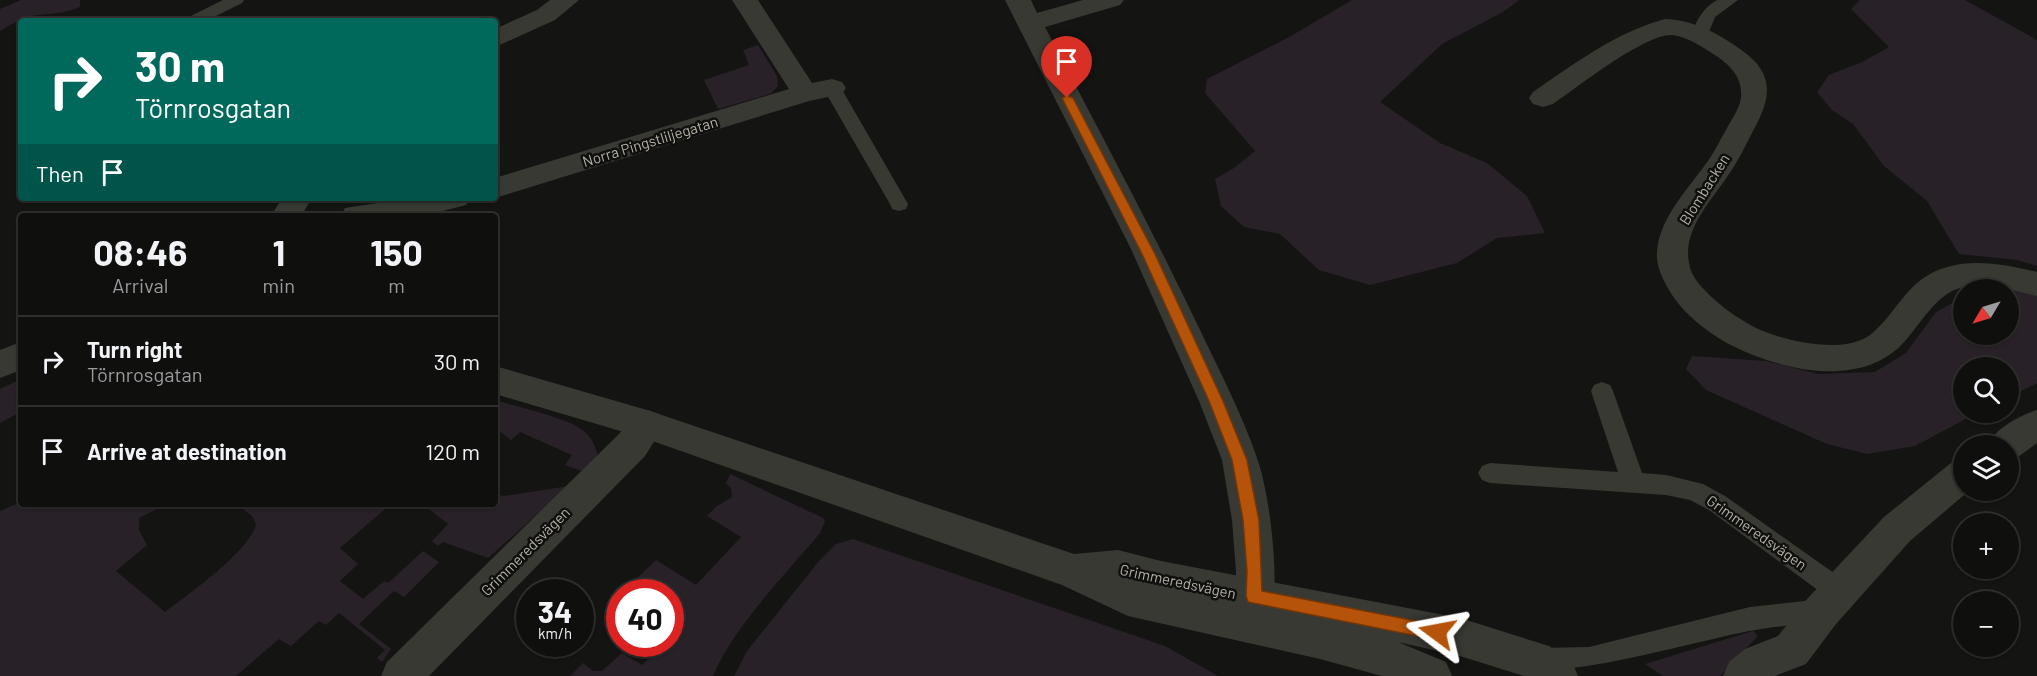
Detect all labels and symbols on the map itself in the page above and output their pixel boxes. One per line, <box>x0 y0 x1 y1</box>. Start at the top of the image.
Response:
pin <box>1041 36 1092 98</box>
street label: Norra Pingstliljegatan <box>580 112 720 170</box>
street label: Blombacken <box>1675 150 1733 228</box>
north arrow <box>1953 279 2019 345</box>
street label: Grimmeredsvägen <box>1703 491 1811 573</box>
street label: Grimmeredsvägen <box>477 503 573 599</box>
street label: Grimmeredsvägen <box>1118 560 1238 602</box>
speed limit sign: 40 <box>606 579 684 657</box>
position arrow <box>1405 600 1469 664</box>

